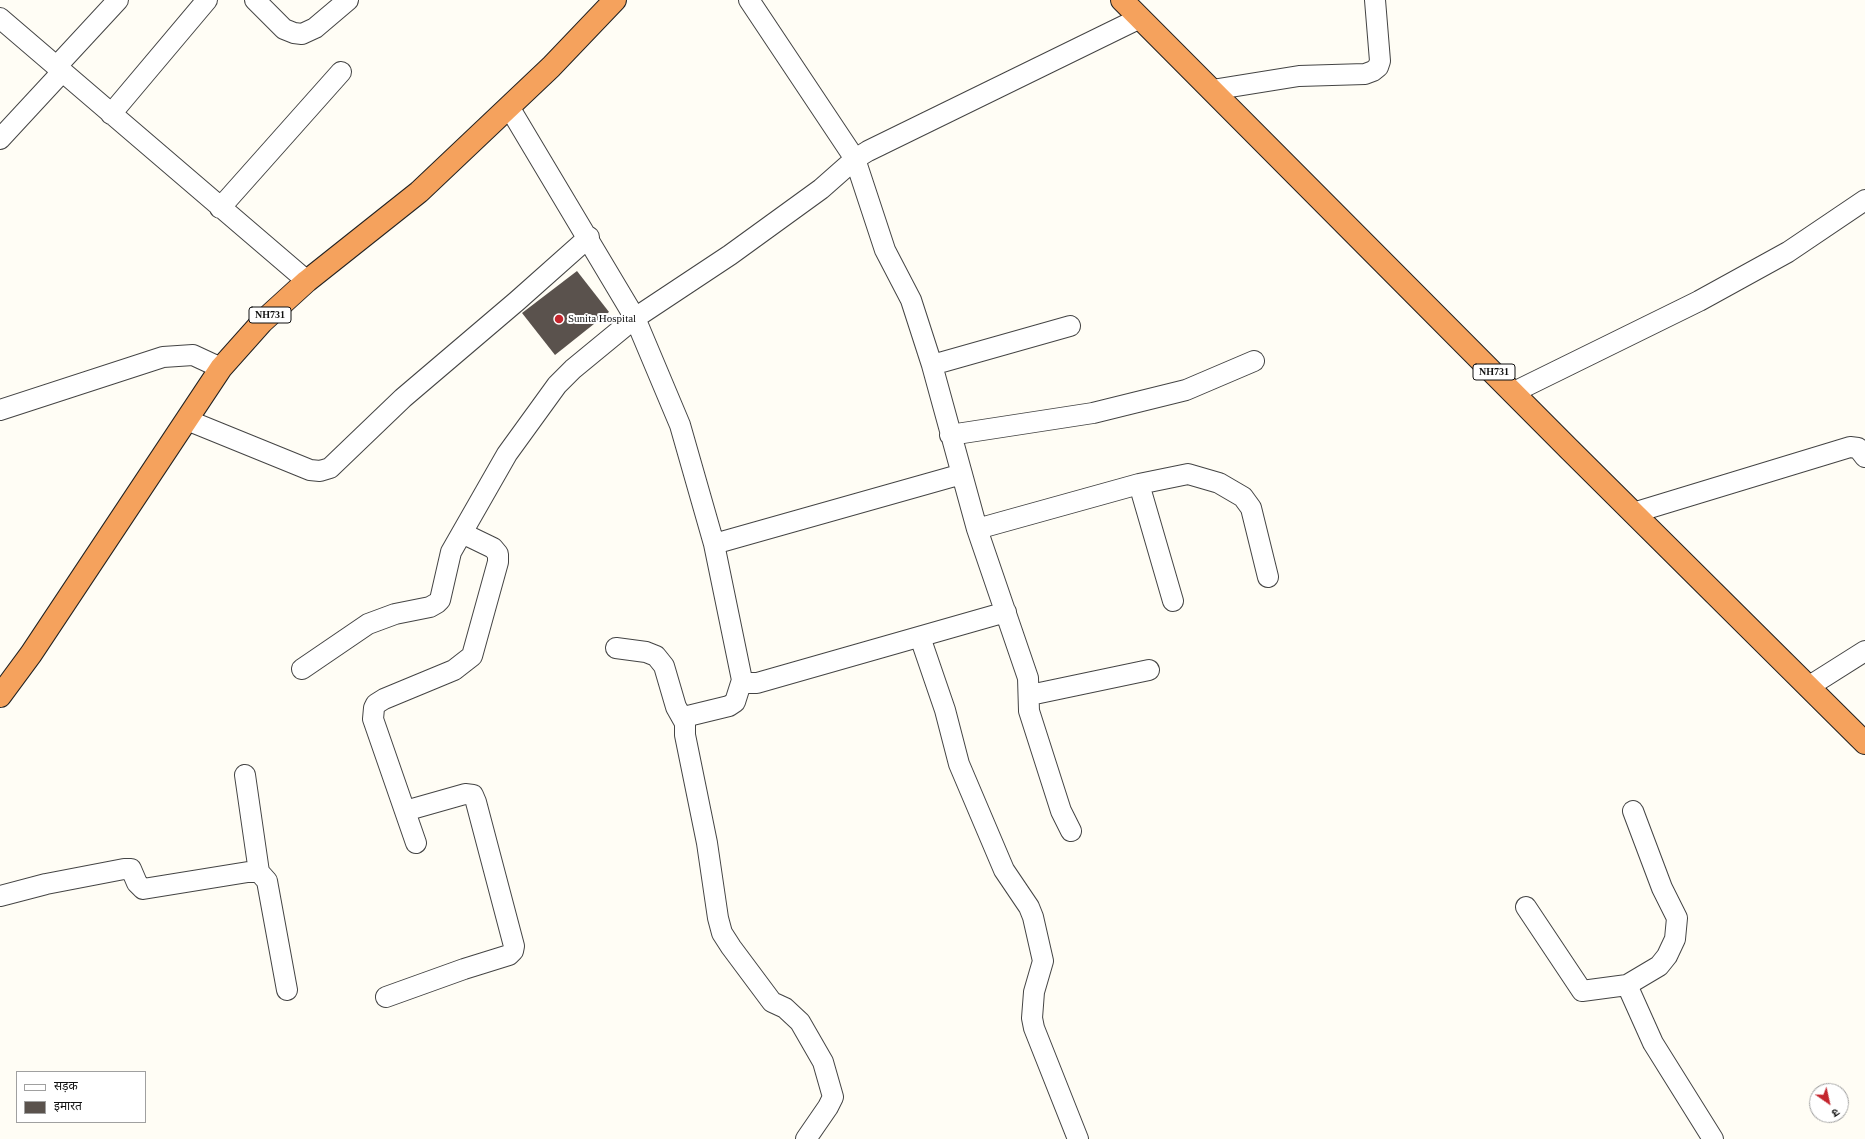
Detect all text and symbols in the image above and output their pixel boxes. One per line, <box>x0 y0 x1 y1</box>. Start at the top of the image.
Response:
road number: NH731 <box>249 307 291 323</box>
place label: Sunita Hospital <box>568 312 646 326</box>
marker: Sunita Hospital <box>553 313 565 325</box>
road number: NH731 <box>1473 364 1515 380</box>
legend <box>16 1071 146 1123</box>
text: सड़क <box>54 1079 78 1095</box>
north arrow <box>1809 1083 1849 1123</box>
text: इमारत <box>54 1099 82 1115</box>
text: उ <box>1829 1105 1842 1120</box>

